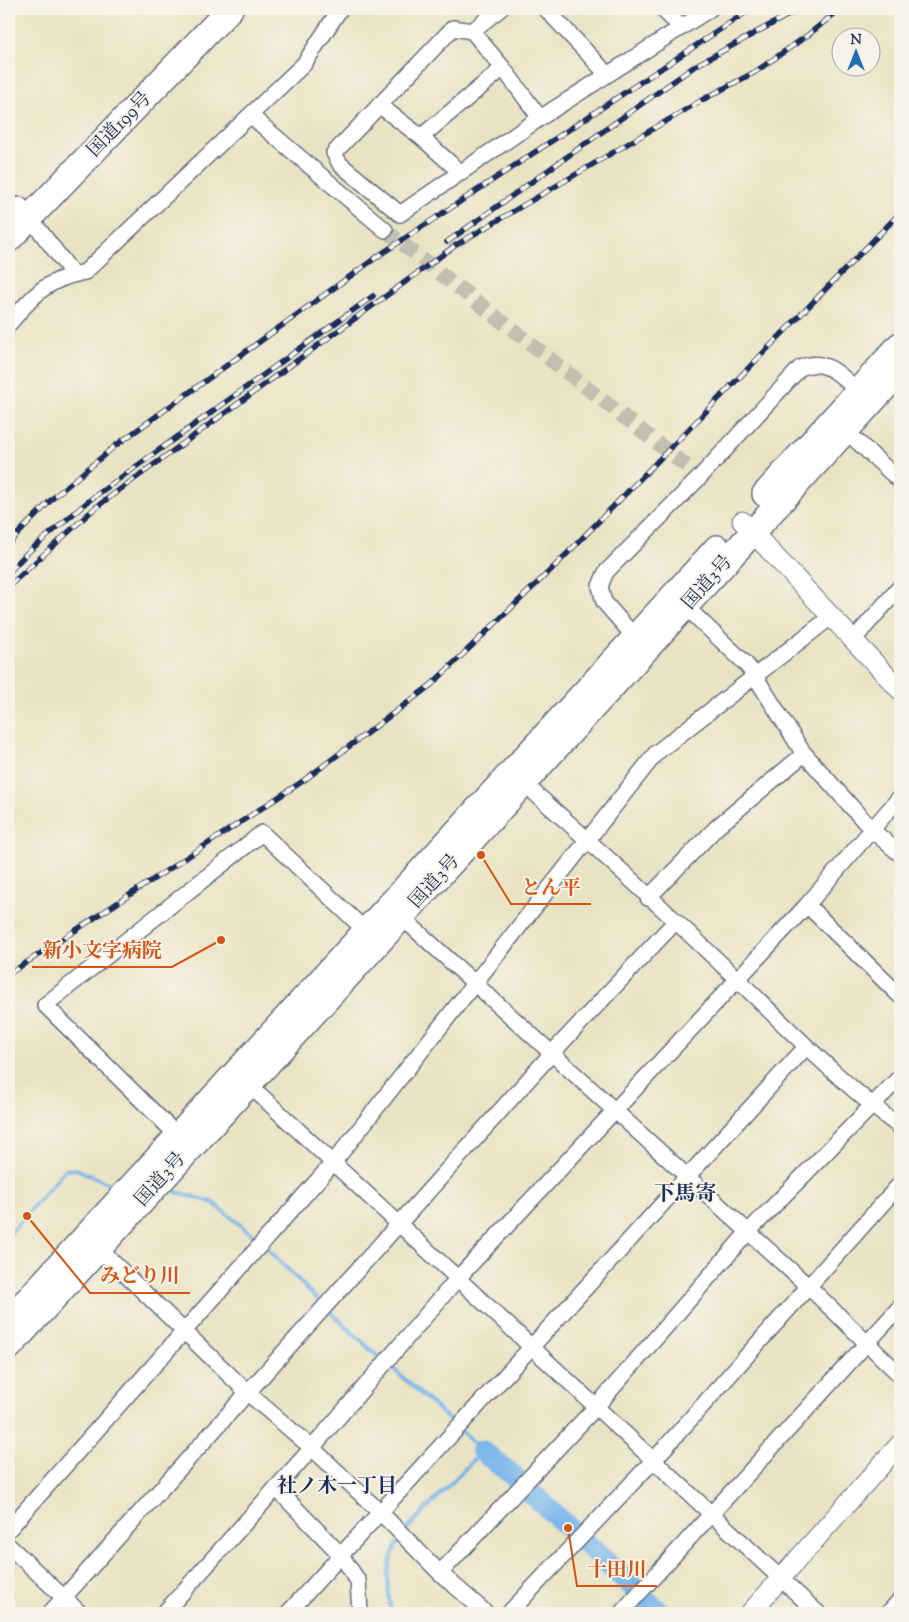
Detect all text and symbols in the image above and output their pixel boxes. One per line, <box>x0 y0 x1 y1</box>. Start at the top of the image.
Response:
north arrow <box>832 28 882 78</box>
text: N <box>850 31 862 51</box>
street label: 国道199号 <box>82 86 158 164</box>
street label: 国道3号 <box>677 550 739 616</box>
street label: 国道3号 <box>403 849 467 915</box>
callout: とん平 <box>511 869 591 904</box>
text: とん平 <box>521 875 581 904</box>
callout: 新小文字病院 <box>32 932 172 967</box>
text: 新小文字病院 <box>42 938 162 967</box>
street label: 国道3号 <box>129 1147 193 1213</box>
district label: 下馬寄 <box>654 1180 717 1210</box>
callout: みどり川 <box>90 1258 190 1293</box>
text: みどり川 <box>100 1263 180 1292</box>
district label: 社ノ木一丁目 <box>277 1473 397 1502</box>
callout: 十田川 <box>577 1551 657 1586</box>
text: 十田川 <box>587 1557 647 1586</box>

